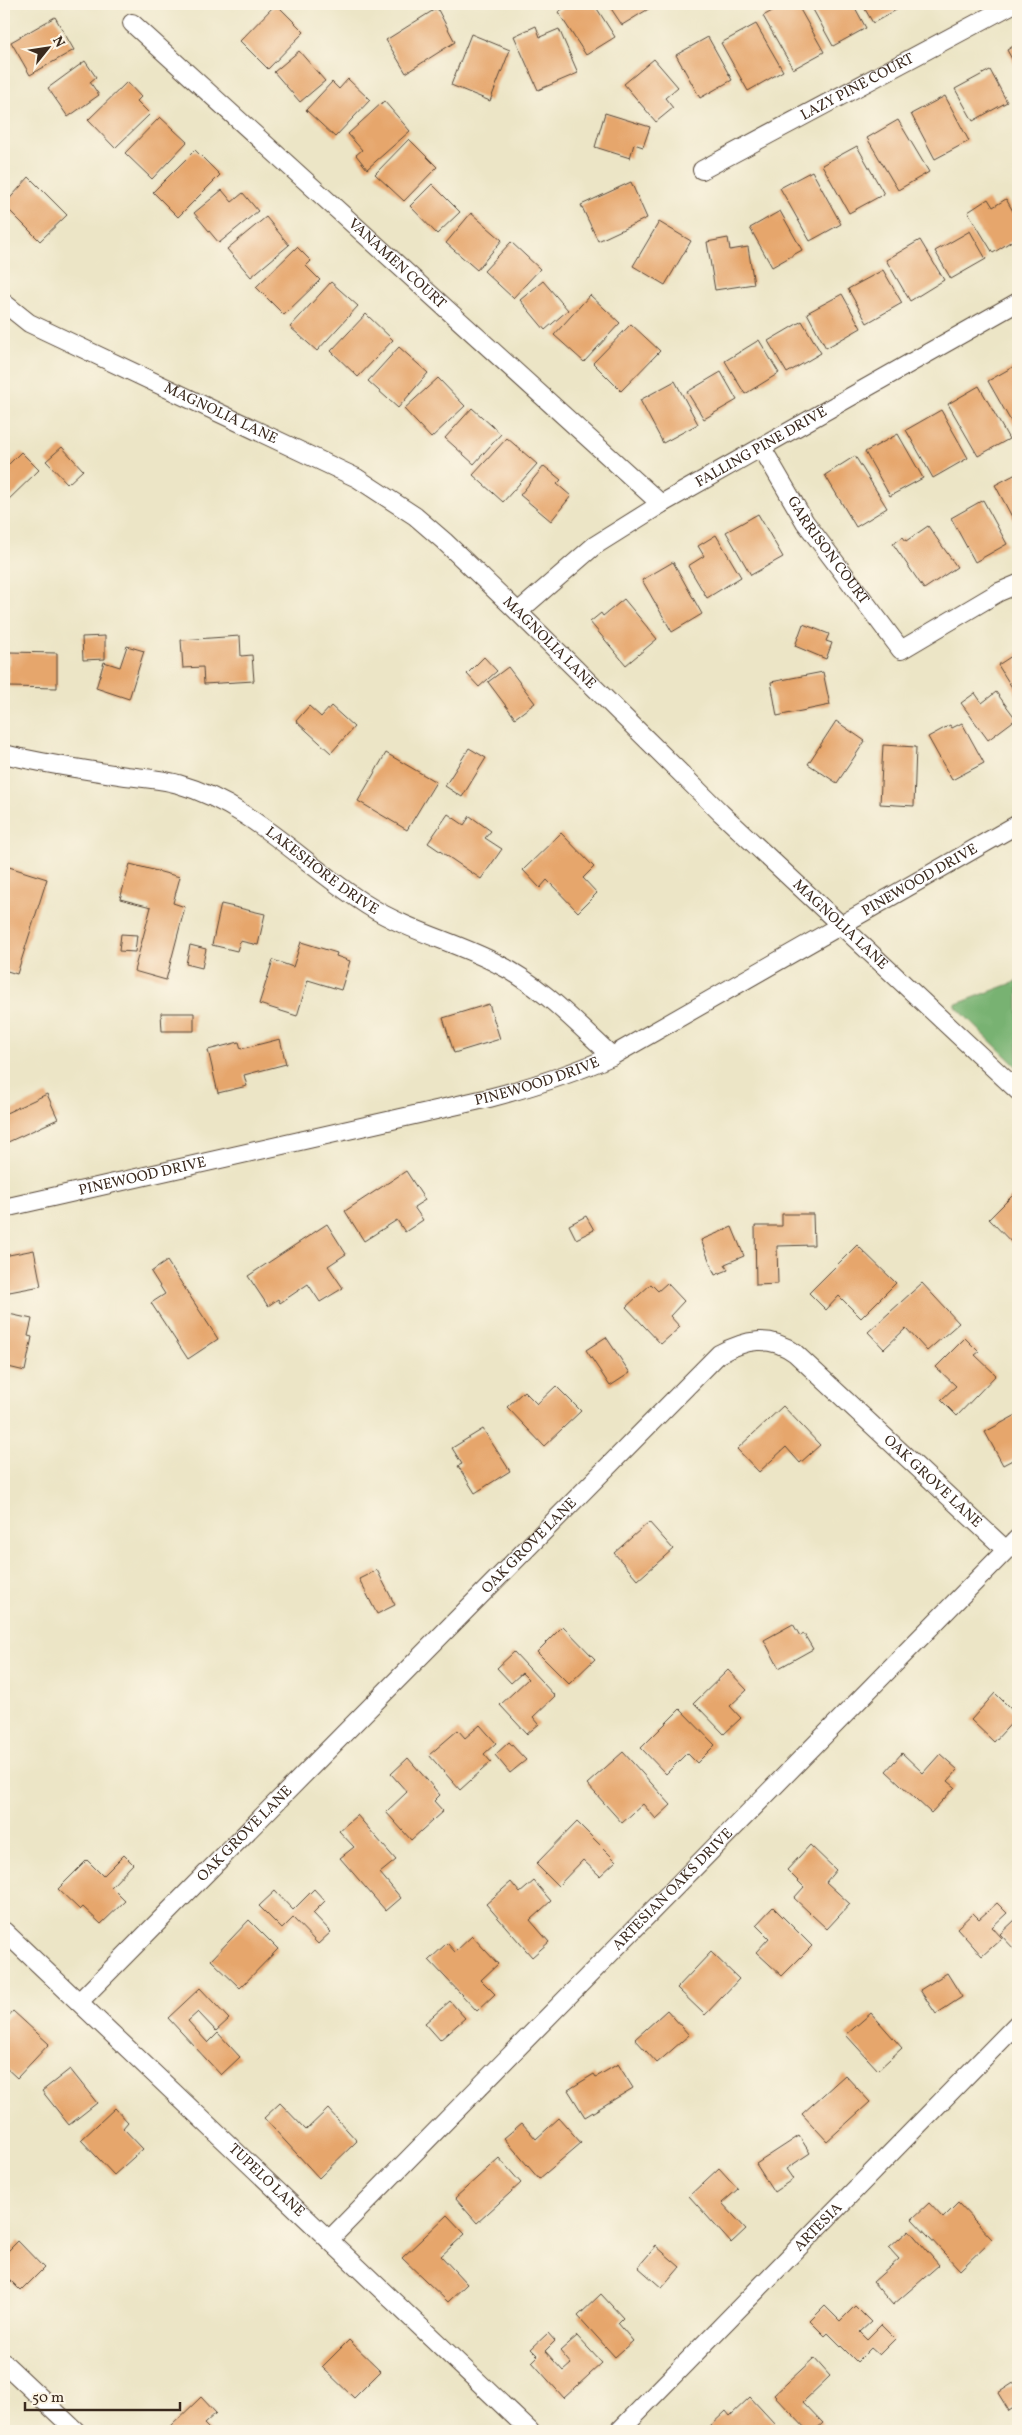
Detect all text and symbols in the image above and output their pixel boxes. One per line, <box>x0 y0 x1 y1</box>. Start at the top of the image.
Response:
north arrow <box>22 22 72 72</box>
text: N <box>47 33 69 51</box>
street label: LAZY PINE COURT <box>797 48 918 126</box>
street label: VANAMEN COURT <box>343 214 451 314</box>
street label: MAGNOLIA LANE <box>160 378 281 449</box>
street label: FALLING PINE DRIVE <box>692 402 831 493</box>
street label: GARRISON COURT <box>782 492 874 609</box>
street label: MAGNOLIA LANE <box>498 592 601 694</box>
street label: LAKESHORE DRIVE <box>261 822 383 920</box>
street label: PINEWOOD DRIVE <box>858 839 982 922</box>
street label: MAGNOLIA LANE <box>788 875 893 975</box>
street label: PINEWOOD DRIVE <box>473 1052 603 1111</box>
street label: PINEWOOD DRIVE <box>77 1152 208 1201</box>
street label: OAK GROVE LANE <box>879 1430 986 1533</box>
street label: OAK GROVE LANE <box>477 1493 582 1599</box>
street label: OAK GROVE LANE <box>192 1781 297 1887</box>
street label: ARTESIAN OAKS DRIVE <box>608 1824 738 1955</box>
street label: TUPELO LANE <box>224 2139 309 2222</box>
street label: ARTESIA <box>789 2198 848 2257</box>
scale bar <box>25 2380 180 2412</box>
text: 50 m <box>32 2388 64 2409</box>

